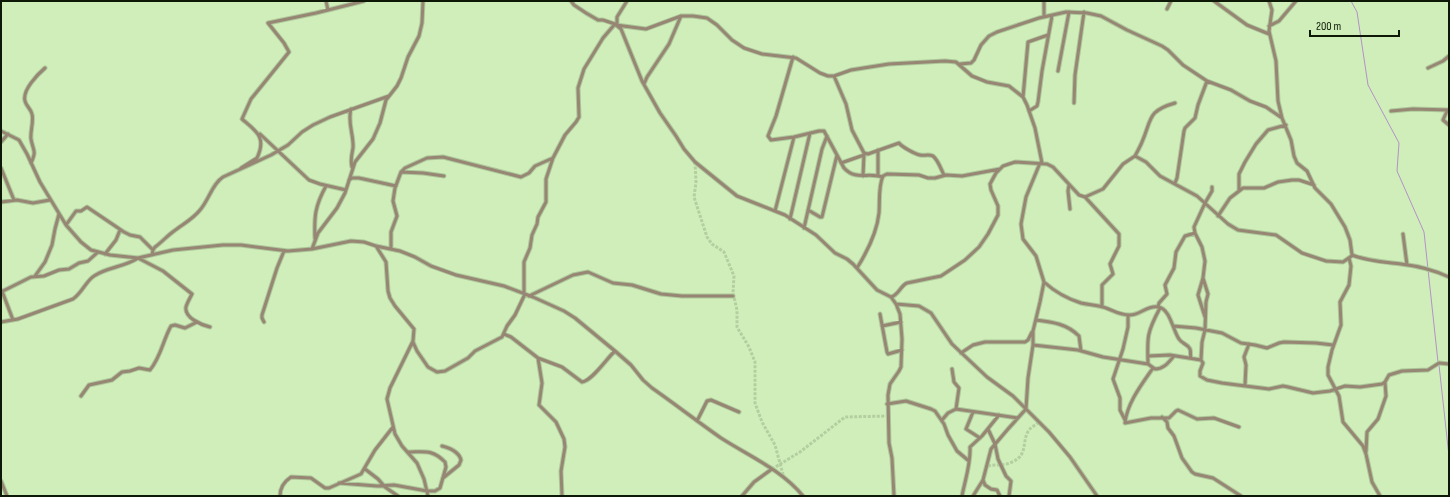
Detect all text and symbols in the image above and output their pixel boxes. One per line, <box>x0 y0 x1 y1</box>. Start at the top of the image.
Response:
scale bar <box>1310 12 1399 38</box>
text: 200 m <box>1316 19 1342 34</box>

